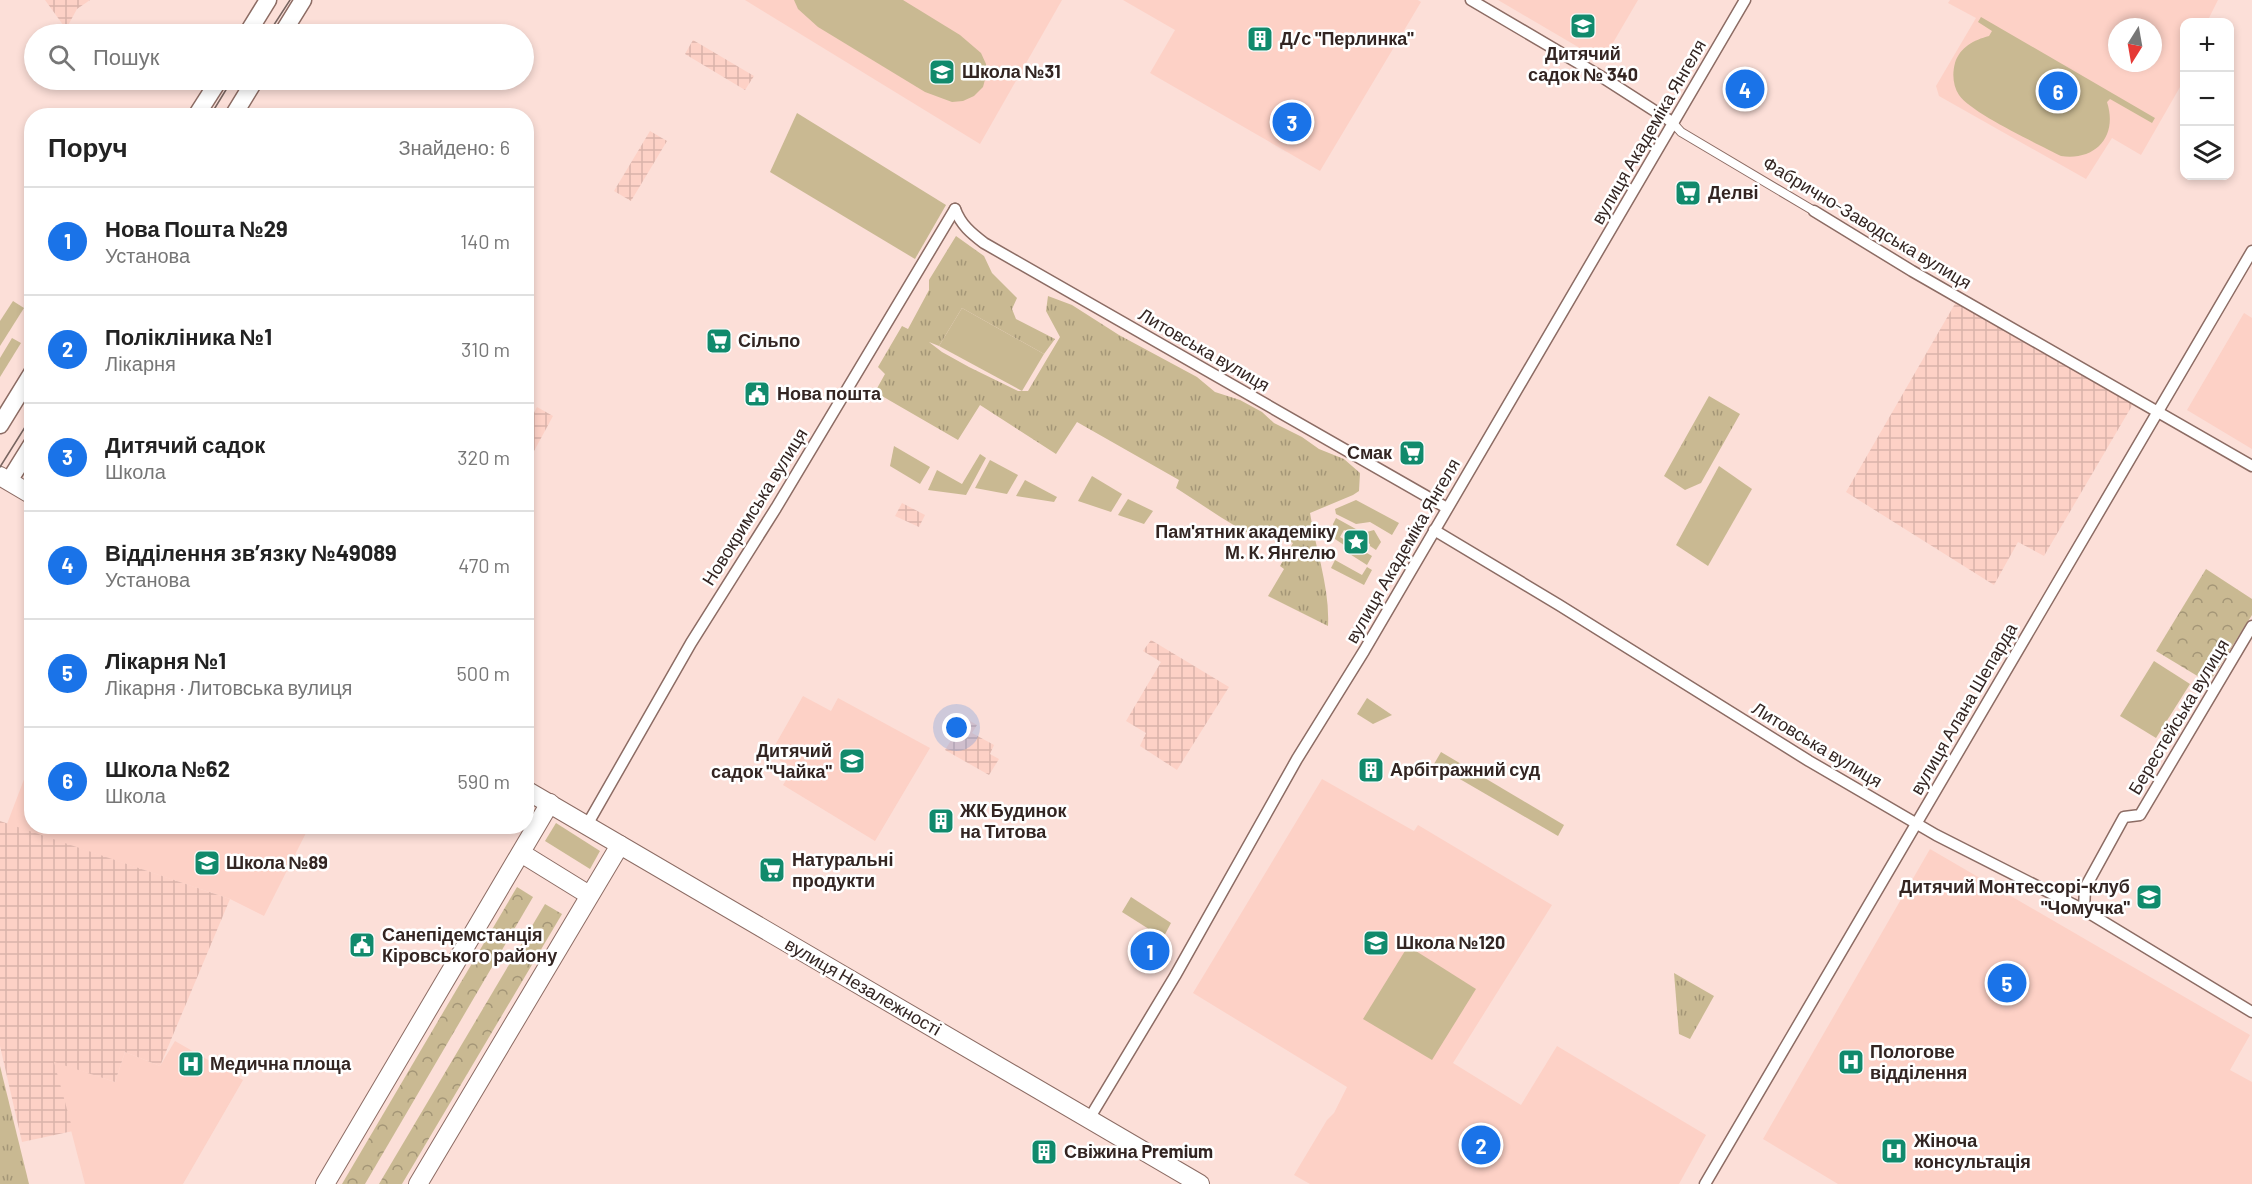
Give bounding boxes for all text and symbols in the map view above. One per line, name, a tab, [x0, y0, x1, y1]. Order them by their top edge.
school or university icon: Дитячий садок № 340	[1568, 11, 1598, 41]
north arrow	[2108, 18, 2162, 72]
map controls	[2180, 18, 2234, 180]
button: +	[2180, 18, 2234, 72]
search box	[24, 24, 534, 90]
building icon: Д/с "Перлинка"	[1245, 24, 1275, 54]
place label: Д/с "Перлинка"	[1280, 27, 1414, 49]
street label: вулиця Академіка Янгеля	[1586, 35, 1710, 228]
icon: search	[45, 41, 78, 74]
place label: Дитячий садок № 340	[1528, 42, 1638, 85]
text: Пошук	[93, 43, 159, 69]
school or university icon: Школа №31	[927, 57, 957, 87]
place label: Школа №31	[962, 60, 1061, 82]
pin: 4	[1726, 66, 1764, 112]
pin: 6	[2038, 68, 2078, 113]
button: −	[2180, 72, 2234, 126]
pin: 3	[1272, 100, 1312, 144]
button: layers	[2180, 126, 2234, 180]
text: Поруч	[48, 131, 128, 162]
text: Знайдено: 6	[399, 135, 510, 159]
street label: Фабрично-Заводська вулиця	[1759, 151, 1976, 293]
supermarket icon: Делві	[1673, 178, 1703, 208]
place label: Делві	[1708, 181, 1759, 203]
text: Нова Пошта №29	[105, 215, 288, 241]
text: 1	[64, 229, 71, 253]
text: 140 m	[460, 229, 510, 253]
text: Установа	[105, 243, 190, 267]
street label: Литовська вулиця	[1135, 303, 1274, 396]
text: Полікліника №1	[105, 323, 272, 349]
supermarket icon: Сільпо	[704, 326, 734, 356]
place label: Сільпо	[738, 329, 800, 351]
text: 2	[62, 337, 73, 361]
text: 310 m	[461, 337, 510, 361]
text: Лікарня	[105, 351, 176, 375]
public building icon: Нова пошта	[742, 379, 772, 409]
place label: Нова пошта	[777, 382, 882, 404]
street label: Новокримська вулиця	[697, 424, 812, 589]
text: Дитячий садок	[105, 431, 265, 457]
supermarket icon: Смак	[1397, 438, 1427, 468]
place label: Смак	[1347, 441, 1393, 463]
text: 3	[62, 445, 73, 469]
text: 320 m	[457, 445, 510, 469]
street label: вулиця Академіка Янгеля	[1340, 454, 1464, 647]
text: Школа	[105, 459, 166, 483]
place label: Пам'ятник академіку М. К. Янгелю	[1155, 520, 1336, 563]
place icon: Пам'ятник академіку М. К. Янгелю	[1341, 527, 1371, 557]
text: Відділення зв’язку №49089	[105, 539, 397, 565]
text: 4	[61, 553, 74, 577]
text: 470 m	[458, 553, 510, 577]
text: Установа	[105, 567, 190, 591]
street label: вулиця Алана Шепарда	[1905, 618, 2022, 798]
street label: Берестейська вулиця	[2123, 635, 2233, 798]
text: Лікарня №1	[105, 647, 226, 673]
text: 5	[62, 661, 73, 685]
text: 500 m	[457, 661, 510, 685]
text: Лікарня · Литовська вулиця	[105, 675, 352, 699]
street label: Литовська вулиця	[1748, 697, 1887, 792]
your location	[942, 713, 971, 742]
place label: Дитячий садок "Чайка"	[711, 739, 833, 782]
school or university icon: Дитячий садок "Чайка"	[837, 746, 867, 776]
text: Школа №62	[105, 755, 230, 781]
building icon: Арбітражний суд	[1356, 755, 1386, 785]
place label: Арбітражний суд	[1390, 758, 1541, 780]
text: 6	[62, 769, 73, 793]
text: 590 m	[457, 769, 510, 793]
text: Школа	[105, 783, 166, 807]
place label: ЖК Будинок на Титова	[959, 799, 1067, 842]
building icon: ЖК Будинок на Титова	[926, 806, 956, 836]
school or university icon: Школа №89	[192, 848, 222, 878]
place label: Натуральні продукти	[792, 848, 893, 891]
place label: Школа №89	[226, 851, 328, 873]
supermarket icon: Натуральні продукти	[757, 855, 787, 885]
place label: Дитячий Монтессорі-клуб "Чомучка"	[1899, 875, 2131, 918]
school or university icon: Дитячий Монтессорі-клуб "Чомучка"	[2134, 882, 2164, 912]
place label: Санепідемстанція Кіровського району	[382, 923, 557, 966]
pin: 1	[1130, 928, 1170, 974]
school or university icon: Школа №120	[1361, 928, 1391, 958]
public building icon: Санепідемстанція Кіровського району	[347, 930, 377, 960]
place label: Школа №120	[1396, 931, 1505, 953]
street label: вулиця Незалежності	[782, 933, 945, 1040]
pin: 5	[1988, 960, 2026, 1006]
place label: Пологове відділення	[1870, 1040, 1967, 1083]
hospital icon: Пологове відділення	[1836, 1047, 1866, 1077]
hospital icon: Медична площа	[176, 1049, 206, 1079]
place label: Медична площа	[210, 1052, 352, 1074]
pin: 2	[1462, 1122, 1500, 1168]
place label: Жіноча консультація	[1913, 1129, 2031, 1172]
hospital icon: Жіноча консультація	[1879, 1136, 1909, 1166]
building icon: Свіжина Premium	[1029, 1137, 1059, 1167]
place label: Свіжина Premium	[1064, 1140, 1213, 1162]

